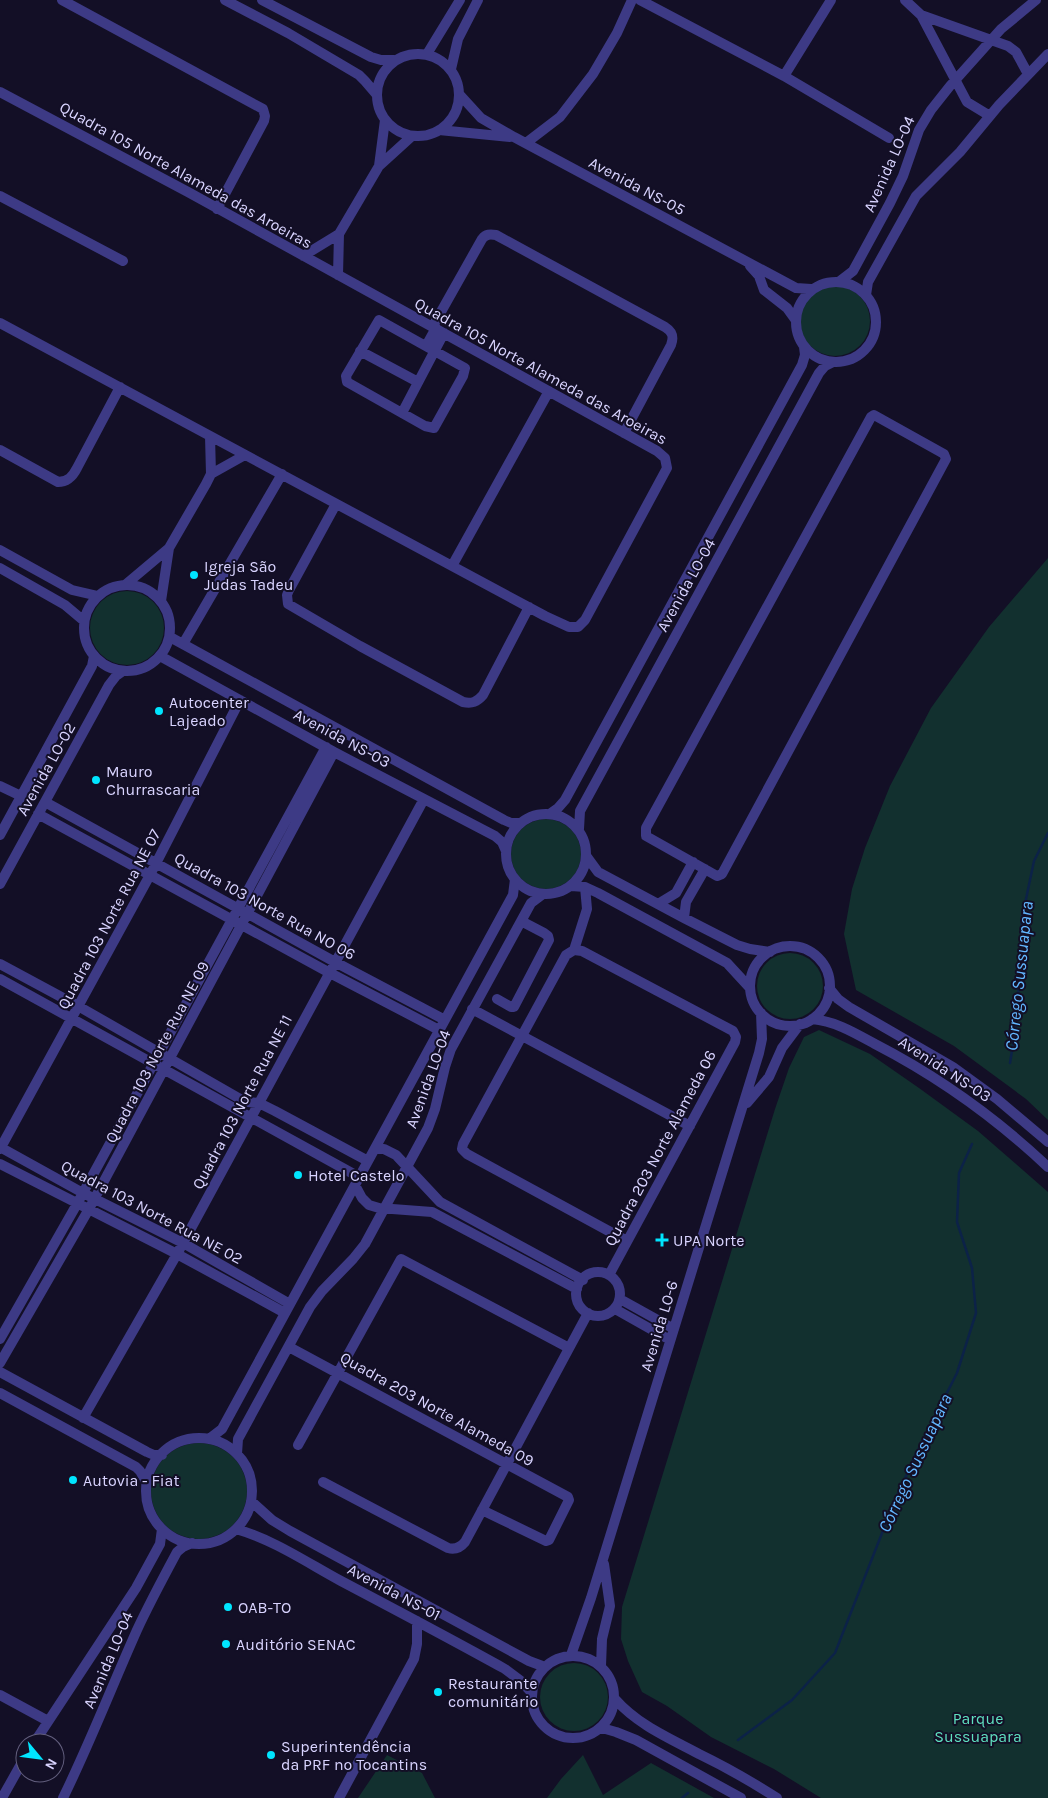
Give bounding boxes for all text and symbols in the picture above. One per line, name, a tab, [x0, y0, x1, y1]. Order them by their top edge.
street label: Quadra 105 Norte Alameda das Aroeiras	[56, 97, 316, 253]
street label: Avenida LO-04	[859, 113, 919, 215]
street label: Avenida NS-05	[586, 153, 688, 219]
street label: Quadra 105 Norte Alameda das Aroeiras	[411, 293, 671, 449]
street label: Avenida LO-04	[653, 535, 719, 635]
place label: Igreja São Judas Tadeu	[204, 557, 293, 594]
marker: Igreja São Judas Tadeu	[188, 569, 200, 581]
place label: Autocenter Lajeado	[169, 693, 249, 730]
marker: Autocenter Lajeado	[153, 705, 165, 717]
street label: Avenida NS-03	[290, 705, 394, 771]
street label: Avenida LO-02	[13, 719, 79, 819]
place label: Mauro Churrascaria	[106, 762, 200, 799]
marker: Mauro Churrascaria	[90, 774, 102, 786]
street label: Quadra 103 Norte Rua NE 07	[53, 825, 165, 1012]
street label: Quadra 103 Norte Rua NO 06	[171, 848, 359, 964]
water label: Córrego Sussuapara	[1000, 900, 1038, 1052]
street label: Quadra 103 Norte Rua NE 09	[101, 958, 213, 1146]
street label: Quadra 103 Norte Rua NE 11	[188, 1012, 296, 1192]
street label: Avenida LO-04	[401, 1027, 455, 1131]
street label: Avenida NS-03	[895, 1032, 995, 1106]
street label: Quadra 203 Norte Alameda 06	[600, 1047, 720, 1249]
street label: Quadra 103 Norte Rua NE 02	[58, 1156, 246, 1268]
place label: Hotel Castelo	[308, 1166, 404, 1185]
marker: Hotel Castelo	[292, 1169, 304, 1181]
place label: UPA Norte	[673, 1231, 744, 1250]
marker: UPA Norte	[655, 1233, 669, 1247]
street label: Avenida LO-6	[636, 1278, 682, 1374]
street label: Quadra 203 Norte Alameda 09	[337, 1348, 537, 1470]
water label: Córrego Sussuapara	[873, 1390, 957, 1536]
place label: Autovia - Fiat	[83, 1471, 179, 1490]
marker: Autovia - Fiat	[67, 1474, 79, 1486]
street label: Avenida NS-01	[344, 1560, 444, 1624]
place label: OAB-TO	[238, 1598, 291, 1617]
marker: OAB-TO	[222, 1601, 234, 1613]
street label: Avenida LO-04	[79, 1609, 137, 1711]
place label: Auditório SENAC	[236, 1635, 356, 1654]
marker: Auditório SENAC	[220, 1638, 232, 1650]
place label: Restaurante comunitário	[448, 1674, 538, 1711]
marker: Restaurante comunitário	[432, 1686, 444, 1698]
park label: Parque Sussuapara	[934, 1709, 1022, 1746]
north arrow	[15, 1733, 65, 1783]
place label: Superintendência da PRF no Tocantins	[281, 1737, 427, 1774]
marker: Superintendência da PRF no Tocantins	[265, 1749, 277, 1761]
text: N	[41, 1756, 61, 1773]

